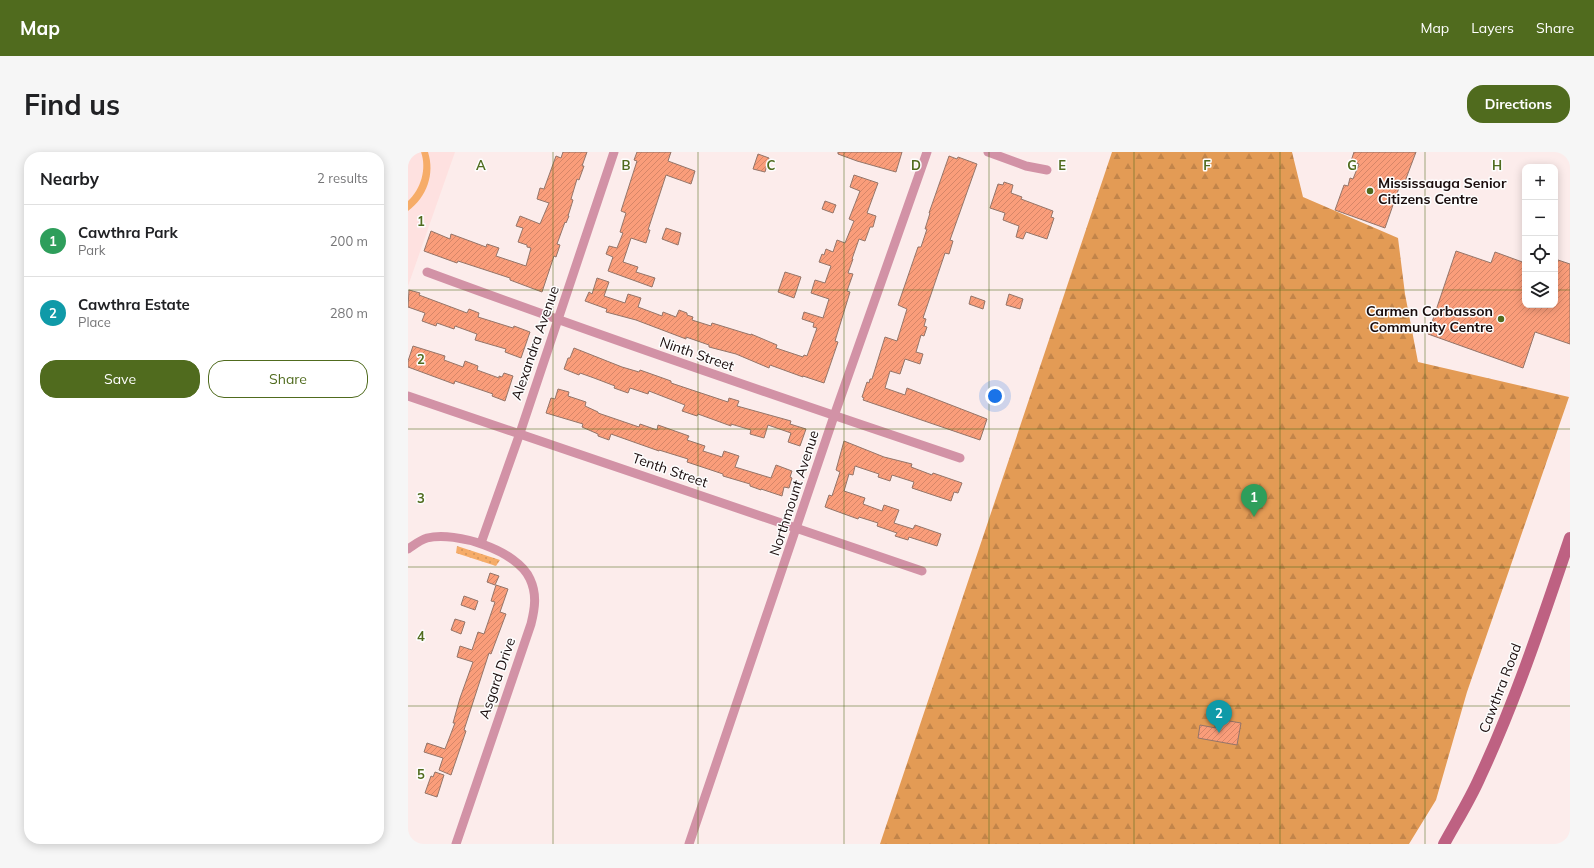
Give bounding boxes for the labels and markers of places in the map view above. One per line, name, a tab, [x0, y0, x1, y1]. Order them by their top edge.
place label: Mississauga Senior Citizens Centre	[1378, 174, 1507, 208]
marker: Mississauga Senior Citizens Centre	[1365, 186, 1375, 196]
place label: Carmen Corbasson Community Centre	[1366, 302, 1493, 336]
marker: Carmen Corbasson Community Centre	[1496, 314, 1506, 324]
pin: 1	[1241, 484, 1267, 517]
pin: 2	[1206, 700, 1232, 733]

